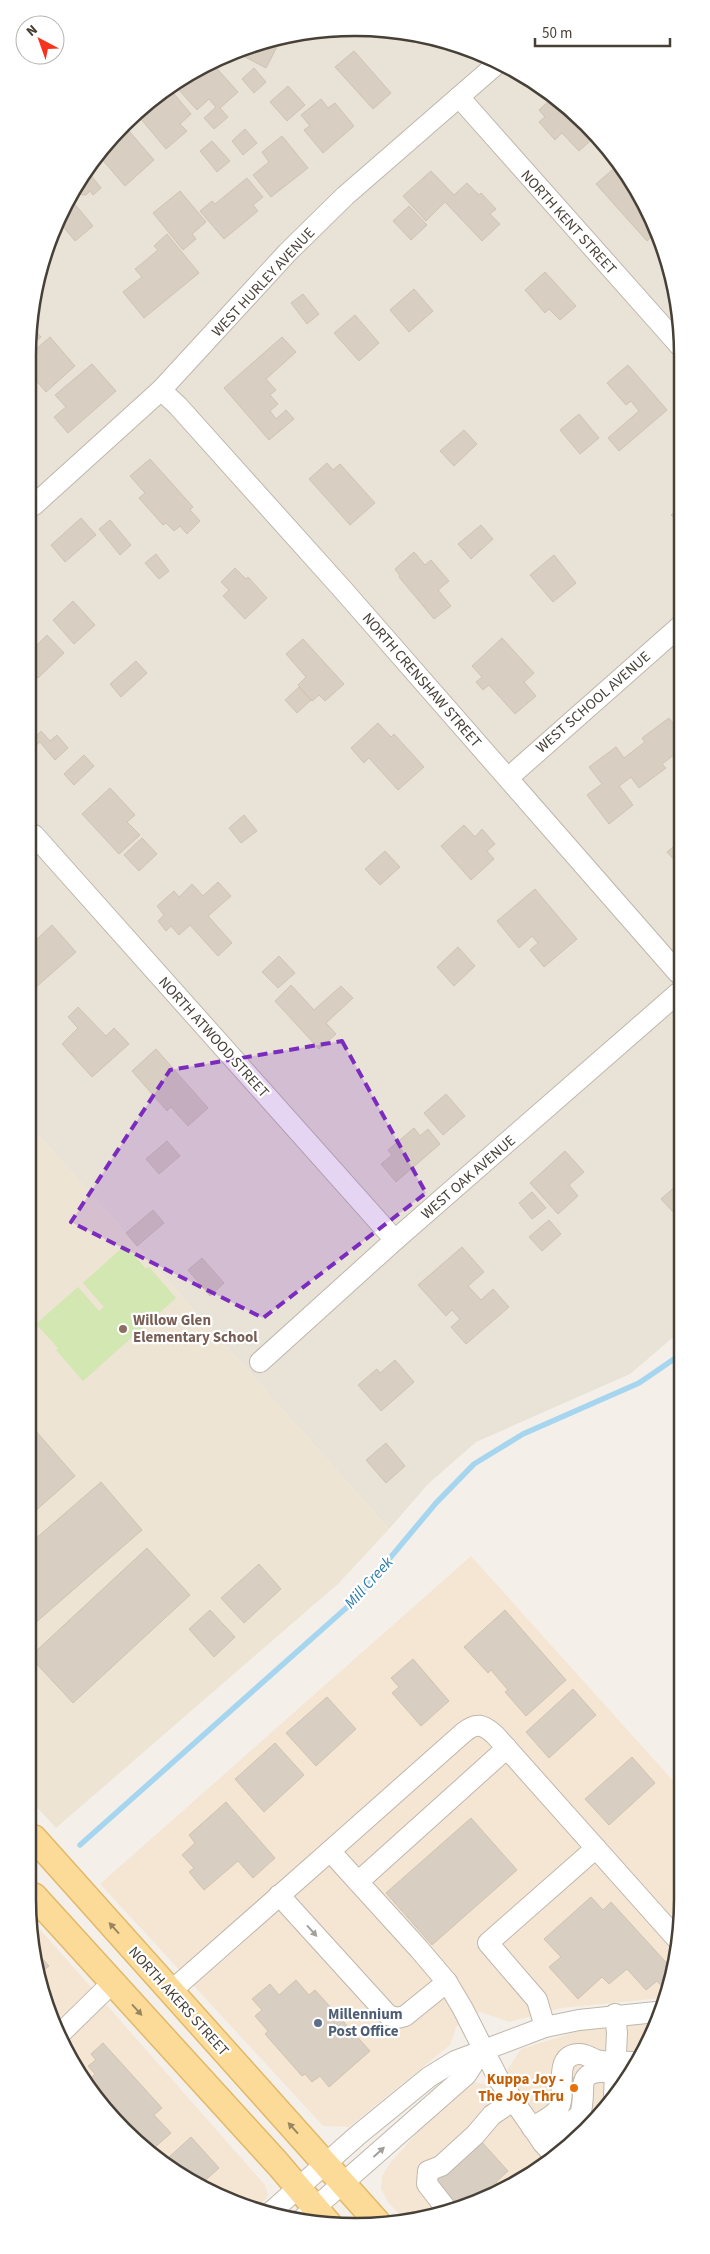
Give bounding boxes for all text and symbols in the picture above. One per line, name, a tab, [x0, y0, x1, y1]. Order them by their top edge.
north arrow	[15, 15, 65, 65]
scale bar	[535, 15, 670, 47]
text: N	[22, 20, 42, 42]
text: 50 m	[542, 23, 572, 44]
street label: NORTH KENT STREET	[516, 165, 621, 279]
street label: WEST HURLEY AVENUE	[207, 223, 320, 342]
street label: NORTH CRENSHAW STREET	[357, 608, 486, 752]
street label: WEST SCHOOL AVENUE	[531, 647, 655, 758]
street label: NORTH ATWOOD STREET	[154, 972, 274, 1102]
street label: WEST OAK AVENUE	[417, 1130, 520, 1224]
place label: Willow Glen Elementary School	[133, 1310, 258, 1348]
marker: Willow Glen Elementary School	[117, 1323, 129, 1335]
water label: Mill Creek	[339, 1552, 398, 1614]
one-way arrow	[108, 1923, 120, 1935]
one-way arrow	[306, 1925, 318, 1937]
street label: NORTH AKERS STREET	[124, 1942, 234, 2061]
one-way arrow	[131, 2003, 143, 2015]
place label: Millennium Post Office	[328, 2004, 403, 2042]
marker: Millennium Post Office	[312, 2017, 324, 2029]
place label: Kuppa Joy - The Joy Thru	[478, 2069, 564, 2107]
marker: Kuppa Joy - The Joy Thru	[568, 2082, 580, 2094]
one-way arrow	[287, 2121, 298, 2134]
one-way arrow	[373, 2146, 386, 2157]

